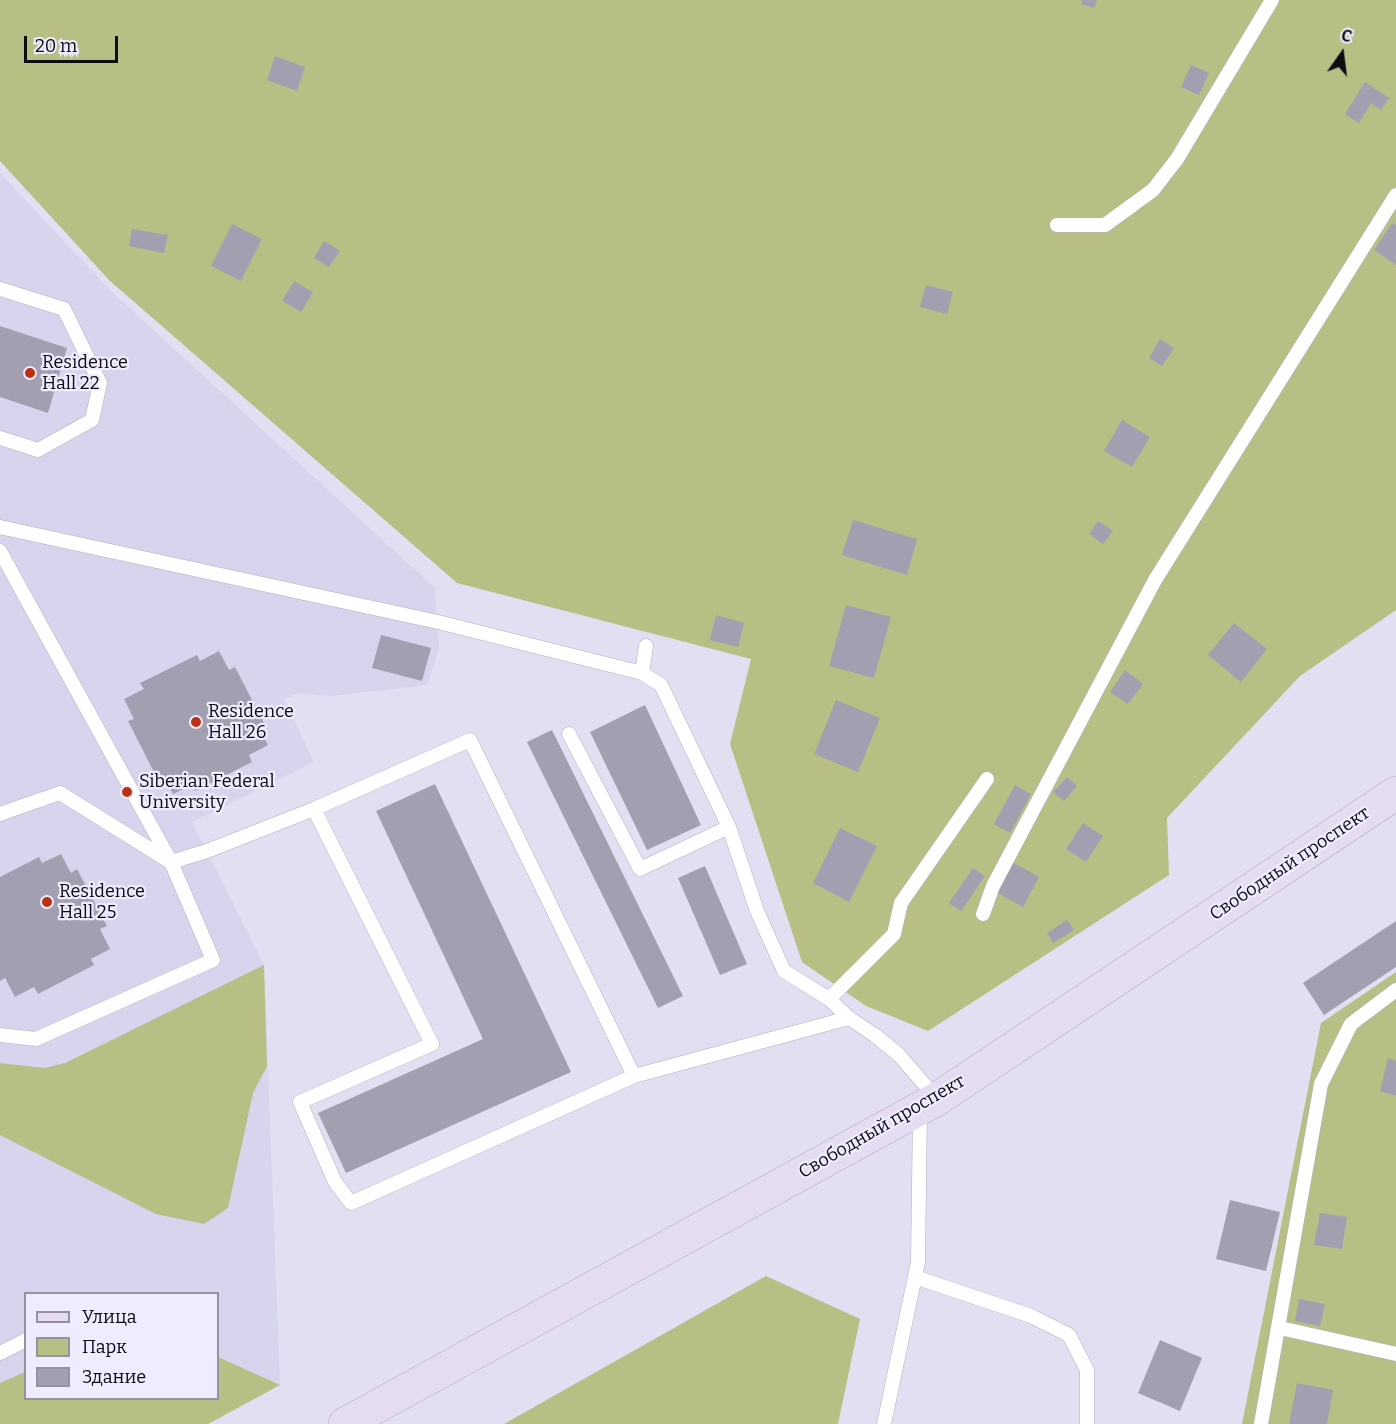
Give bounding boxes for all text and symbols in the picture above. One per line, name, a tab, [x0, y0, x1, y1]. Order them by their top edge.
scale bar	[27, 24, 122, 62]
north arrow	[1312, 24, 1372, 84]
text: С	[1339, 26, 1354, 46]
text: 20 m	[35, 35, 77, 57]
place label: Residence Hall 22	[42, 352, 128, 394]
marker: Residence Hall 22	[23, 366, 37, 380]
place label: Residence Hall 26	[208, 701, 294, 744]
marker: Residence Hall 26	[189, 715, 203, 729]
place label: Siberian Federal University	[139, 771, 275, 814]
marker: Siberian Federal University	[120, 785, 134, 799]
street label: Свободный проспект	[1206, 802, 1374, 926]
place label: Residence Hall 25	[59, 881, 145, 924]
marker: Residence Hall 25	[40, 895, 54, 909]
street label: Свободный проспект	[795, 1071, 969, 1183]
legend	[24, 1292, 219, 1400]
text: Улица	[82, 1306, 137, 1328]
text: Парк	[82, 1336, 127, 1358]
text: Здание	[82, 1366, 146, 1388]

